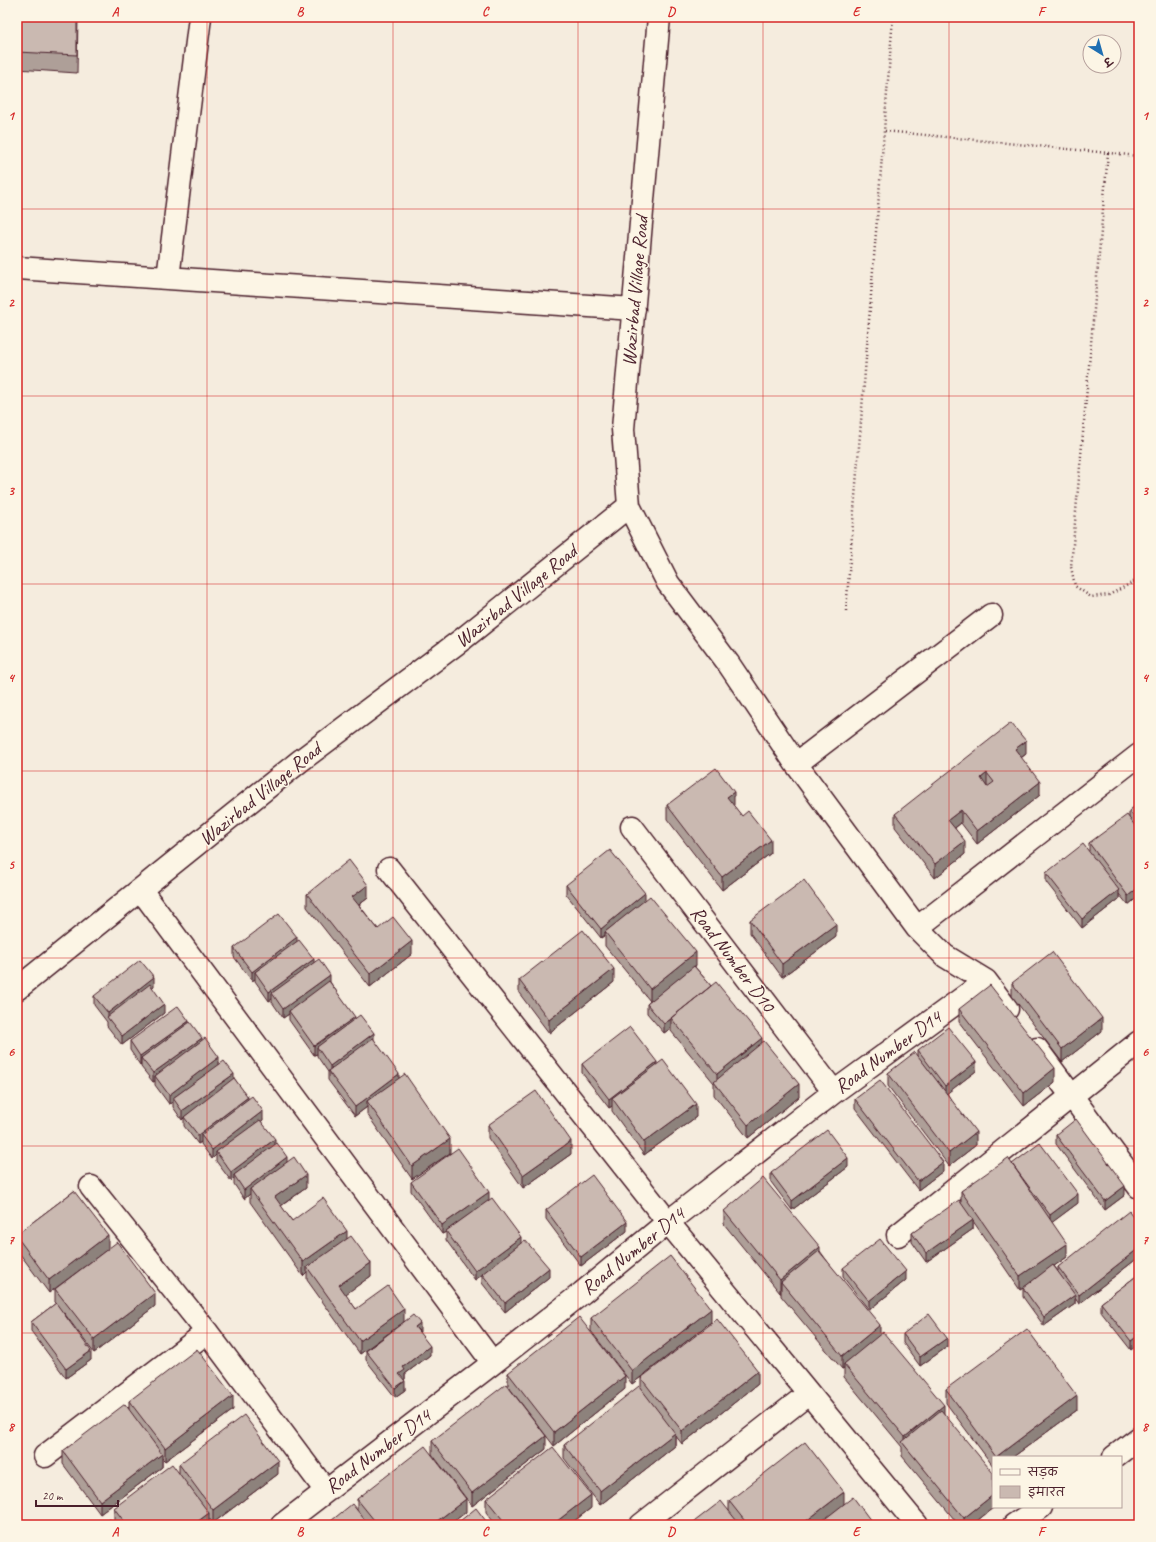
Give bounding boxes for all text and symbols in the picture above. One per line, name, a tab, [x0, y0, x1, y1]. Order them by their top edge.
text: A	[112, 4, 120, 20]
text: B	[297, 4, 305, 20]
text: C	[482, 4, 490, 20]
text: D	[667, 4, 676, 20]
text: E	[853, 4, 862, 20]
text: F	[1038, 4, 1047, 20]
north arrow	[1082, 34, 1122, 74]
text: उ	[1100, 54, 1116, 71]
text: 1	[8, 108, 16, 124]
text: 1	[1142, 108, 1150, 124]
street label: Wazirbad Village Road	[616, 212, 654, 367]
text: 2	[8, 295, 15, 311]
text: 2	[1142, 295, 1149, 311]
text: 3	[8, 483, 15, 499]
text: 3	[1142, 483, 1149, 499]
street label: Wazirbad Village Road	[450, 537, 585, 653]
text: 4	[8, 670, 16, 686]
text: 4	[1142, 670, 1150, 686]
street label: Wazirbad Village Road	[194, 735, 329, 851]
text: 5	[8, 857, 15, 873]
text: 5	[1142, 857, 1149, 873]
street label: Road Number D10	[685, 901, 782, 1018]
street label: Road Number D14	[830, 1004, 948, 1099]
text: 6	[8, 1044, 15, 1060]
text: 6	[1142, 1044, 1149, 1060]
street label: Road Number D14	[576, 1200, 691, 1300]
text: 7	[8, 1232, 15, 1248]
text: 7	[1142, 1232, 1149, 1248]
street label: Road Number D14	[320, 1402, 437, 1499]
text: 8	[8, 1419, 16, 1435]
text: 8	[1142, 1419, 1150, 1435]
legend	[992, 1456, 1122, 1508]
text: सड़क	[1027, 1464, 1059, 1480]
scale bar	[36, 1482, 118, 1508]
text: इमारत	[1028, 1484, 1066, 1500]
text: 20 m	[42, 1488, 64, 1504]
text: A	[112, 1524, 120, 1540]
text: B	[297, 1524, 305, 1540]
text: C	[482, 1524, 490, 1540]
text: D	[667, 1524, 676, 1540]
text: E	[853, 1524, 862, 1540]
text: F	[1038, 1524, 1047, 1540]

